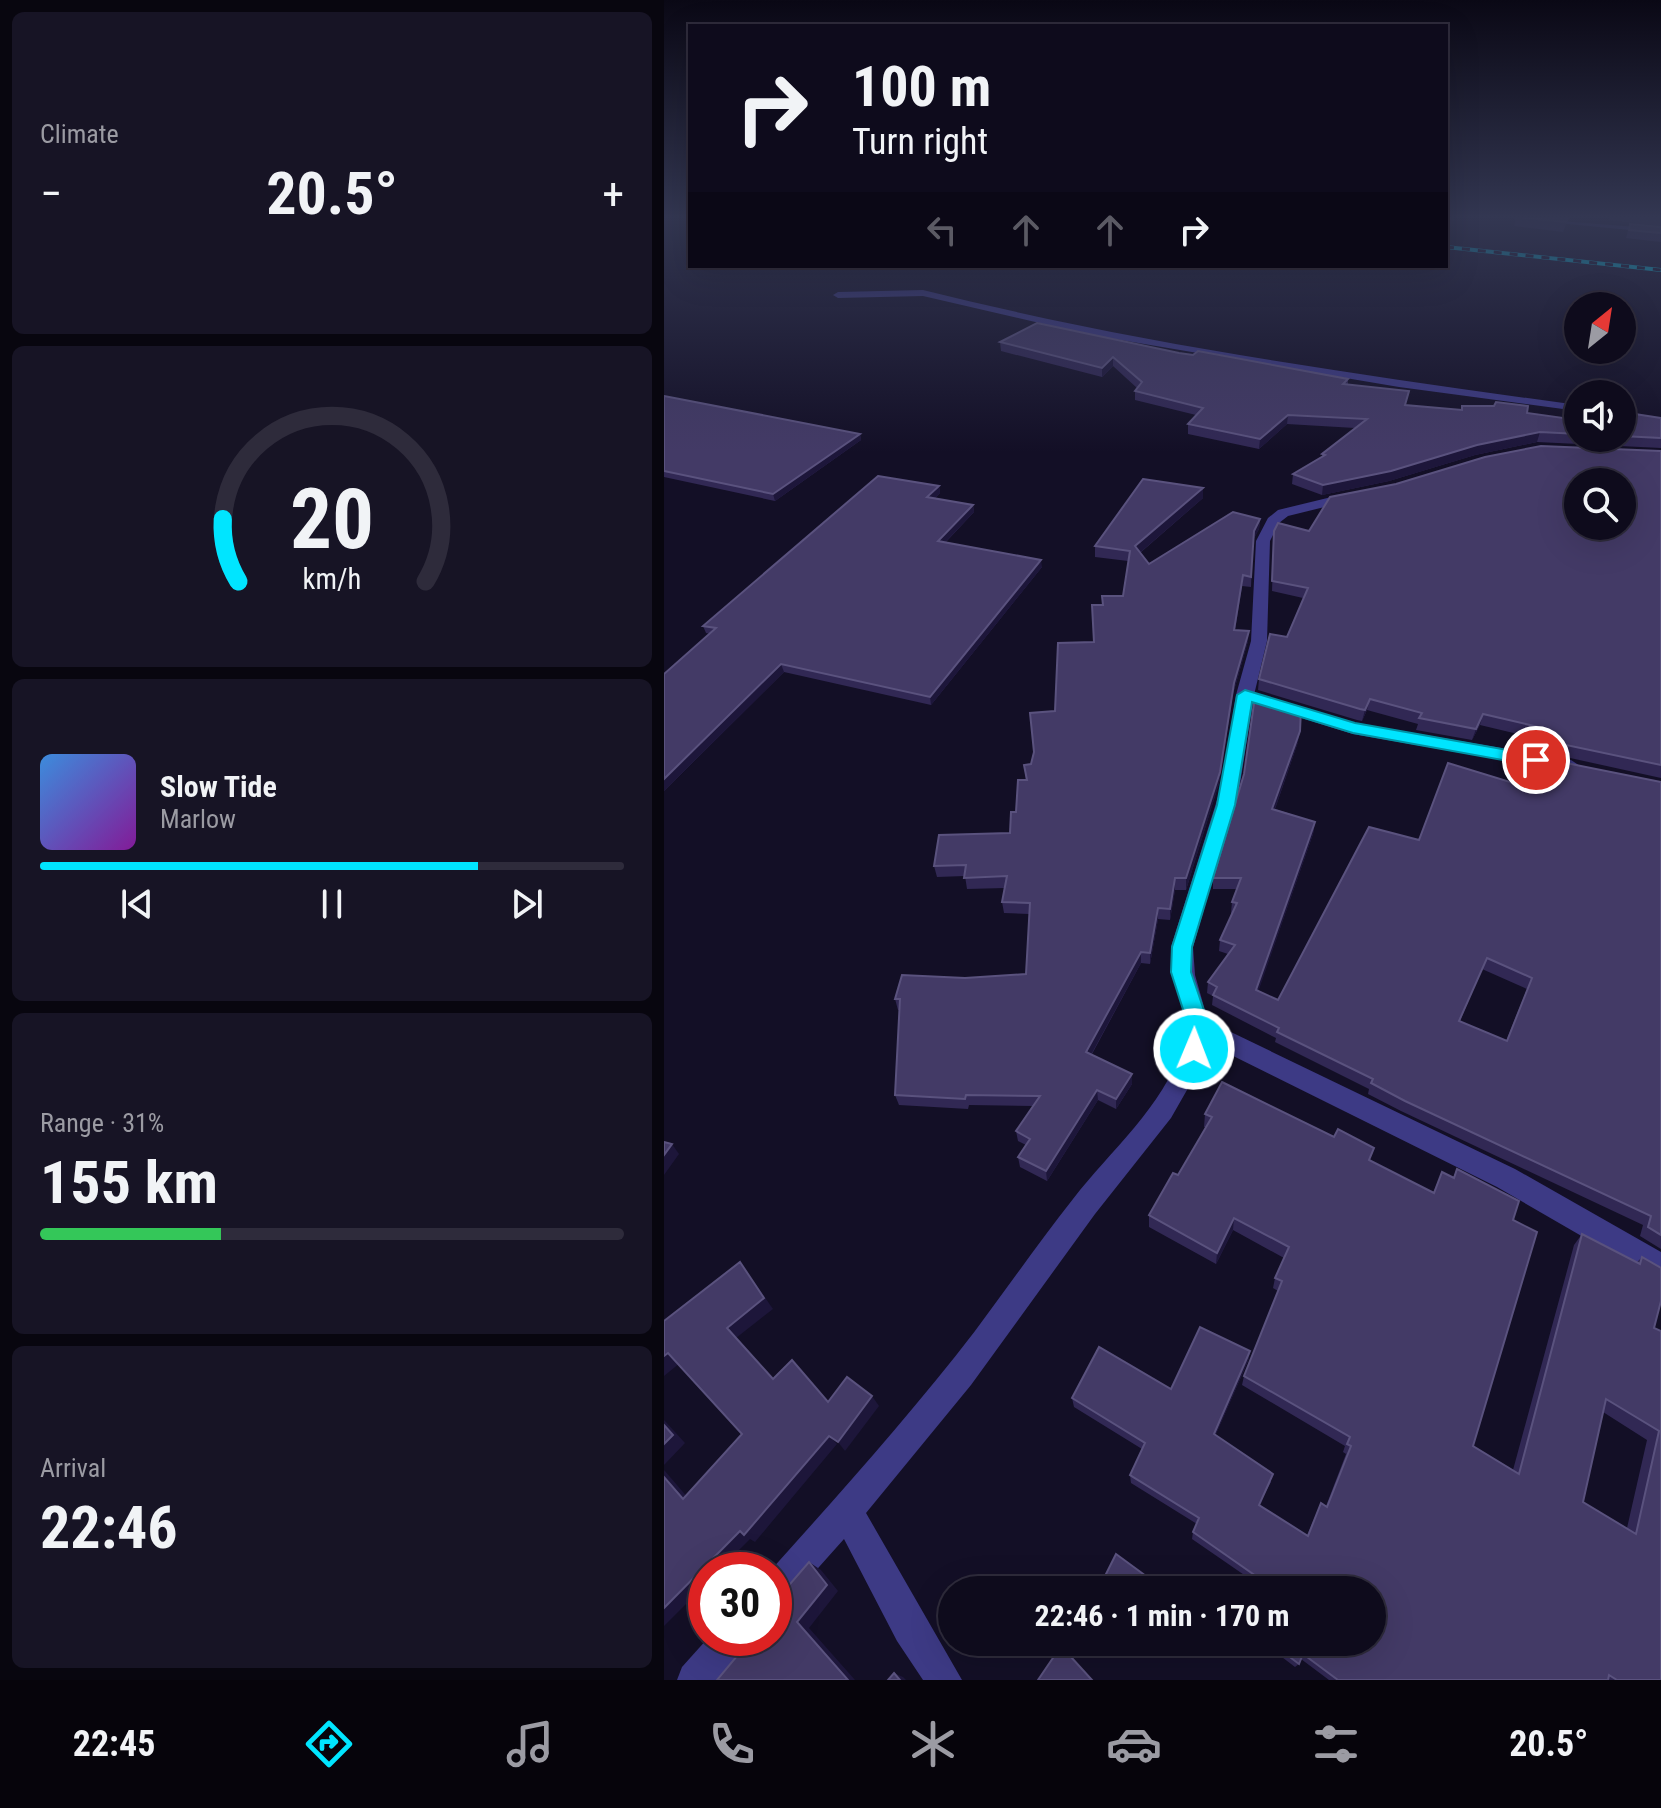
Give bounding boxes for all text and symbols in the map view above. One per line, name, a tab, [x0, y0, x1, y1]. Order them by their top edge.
text: 100 m	[852, 54, 991, 120]
icon: right	[720, 56, 824, 160]
text: Climate	[40, 119, 119, 149]
text: Turn right	[852, 121, 988, 163]
text: 20.5°	[266, 158, 398, 229]
text: −	[40, 168, 62, 220]
text: +	[602, 168, 624, 220]
icon: left	[920, 208, 964, 252]
icon: ahead	[1004, 208, 1048, 252]
icon: ahead	[1088, 208, 1132, 252]
icon: right	[1172, 208, 1216, 252]
north arrow	[1564, 292, 1636, 364]
map controls	[1564, 292, 1636, 540]
button: sound	[1564, 380, 1636, 452]
button: search	[1564, 468, 1636, 540]
text: 20	[290, 471, 374, 568]
text: km/h	[303, 563, 361, 597]
pin	[1502, 726, 1570, 794]
icon: arrive	[1514, 738, 1558, 782]
text: Slow Tide	[160, 769, 277, 804]
text: Marlow	[160, 804, 236, 834]
icon: previous	[115, 882, 159, 926]
icon: pause	[310, 882, 354, 926]
icon: next	[505, 882, 549, 926]
position arrow	[1152, 1007, 1236, 1091]
text: Range · 31%	[40, 1108, 164, 1138]
text: 155 km	[40, 1147, 218, 1218]
text: Arrival	[40, 1453, 106, 1483]
text: 22:46	[40, 1492, 178, 1563]
speed limit sign: 30	[688, 1552, 792, 1656]
text: 22:46 · 1 min · 170 m	[1035, 1598, 1289, 1633]
icon: directions	[301, 1716, 357, 1772]
icon: music	[502, 1716, 558, 1772]
icon: phone	[704, 1716, 760, 1772]
icon: climate	[905, 1716, 961, 1772]
icon: car	[1106, 1716, 1162, 1772]
icon: filters	[1308, 1716, 1364, 1772]
text: 22:45	[73, 1723, 155, 1765]
text: 20.5°	[1509, 1723, 1588, 1765]

